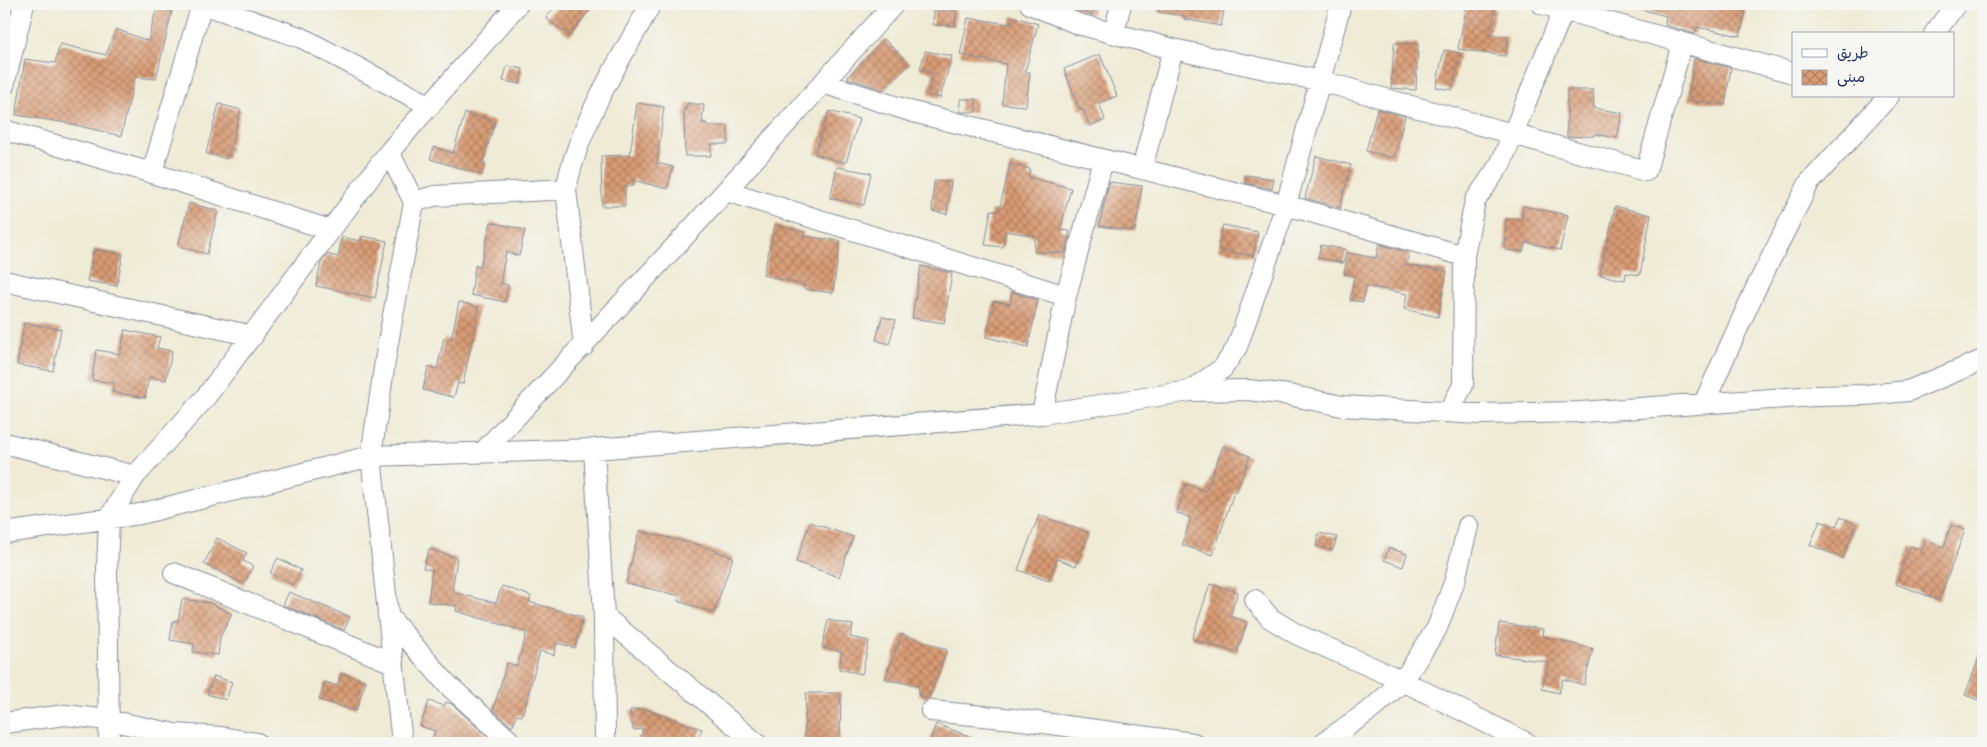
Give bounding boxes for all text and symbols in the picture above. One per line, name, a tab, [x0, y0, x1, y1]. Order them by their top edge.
legend	[1792, 32, 1954, 98]
text: طريق	[1837, 42, 1869, 63]
text: مبنى	[1837, 66, 1865, 87]

